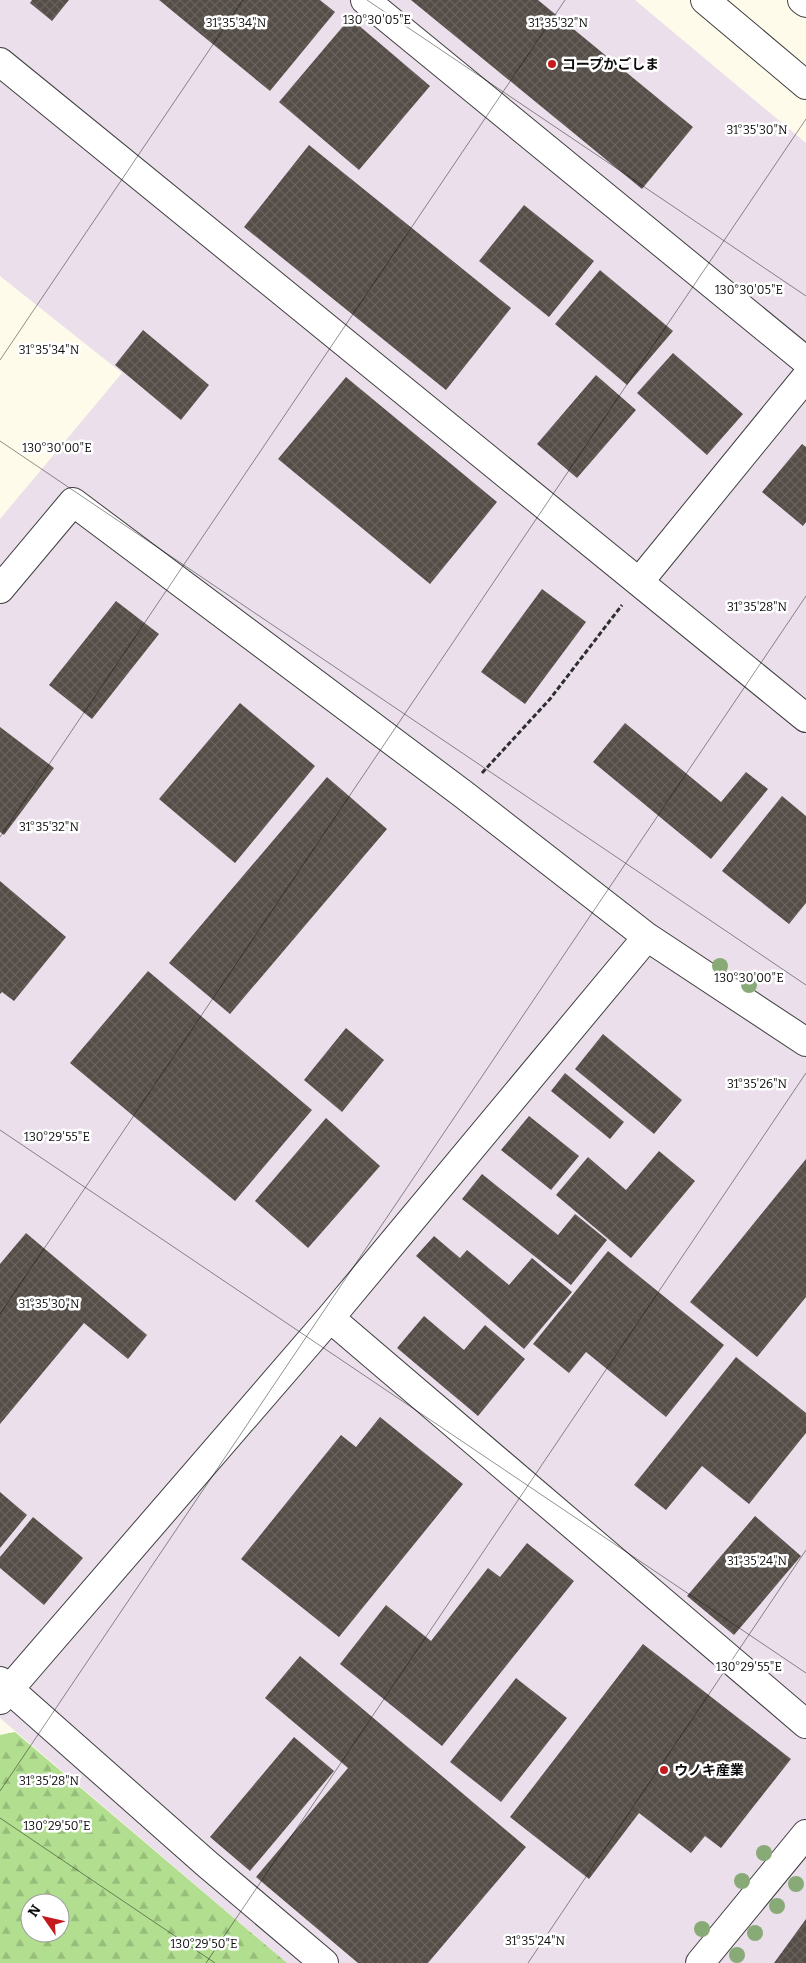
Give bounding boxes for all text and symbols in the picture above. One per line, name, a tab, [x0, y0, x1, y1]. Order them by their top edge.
text: 130°30'05"E	[343, 13, 411, 27]
text: 31°35'34"N	[206, 16, 267, 30]
text: 31°35'32"N	[528, 16, 589, 30]
place label: コープかごしま	[562, 56, 659, 73]
marker: コープかごしま	[546, 58, 558, 70]
text: 31°35'30"N	[726, 123, 788, 137]
text: 130°30'05"E	[715, 283, 783, 297]
text: 31°35'34"N	[19, 343, 80, 357]
text: 130°30'00"E	[22, 441, 92, 455]
text: 31°35'28"N	[727, 600, 788, 614]
text: 31°35'32"N	[19, 820, 80, 834]
text: 130°30'00"E	[714, 971, 784, 985]
text: 31°35'26"N	[727, 1077, 788, 1091]
text: 130°29'55"E	[24, 1130, 90, 1144]
text: 31°35'30"N	[18, 1297, 80, 1311]
text: 31°35'24"N	[727, 1554, 788, 1568]
text: 130°29'55"E	[716, 1660, 782, 1674]
place label: ウノキ産業	[674, 1762, 744, 1779]
marker: ウノキ産業	[658, 1764, 670, 1776]
text: 31°35'28"N	[19, 1774, 80, 1788]
text: 130°29'50"E	[23, 1819, 91, 1833]
north arrow	[20, 1893, 70, 1943]
text: N	[25, 1902, 45, 1920]
text: 31°35'24"N	[505, 1934, 566, 1948]
text: 130°29'50"E	[170, 1937, 238, 1951]

